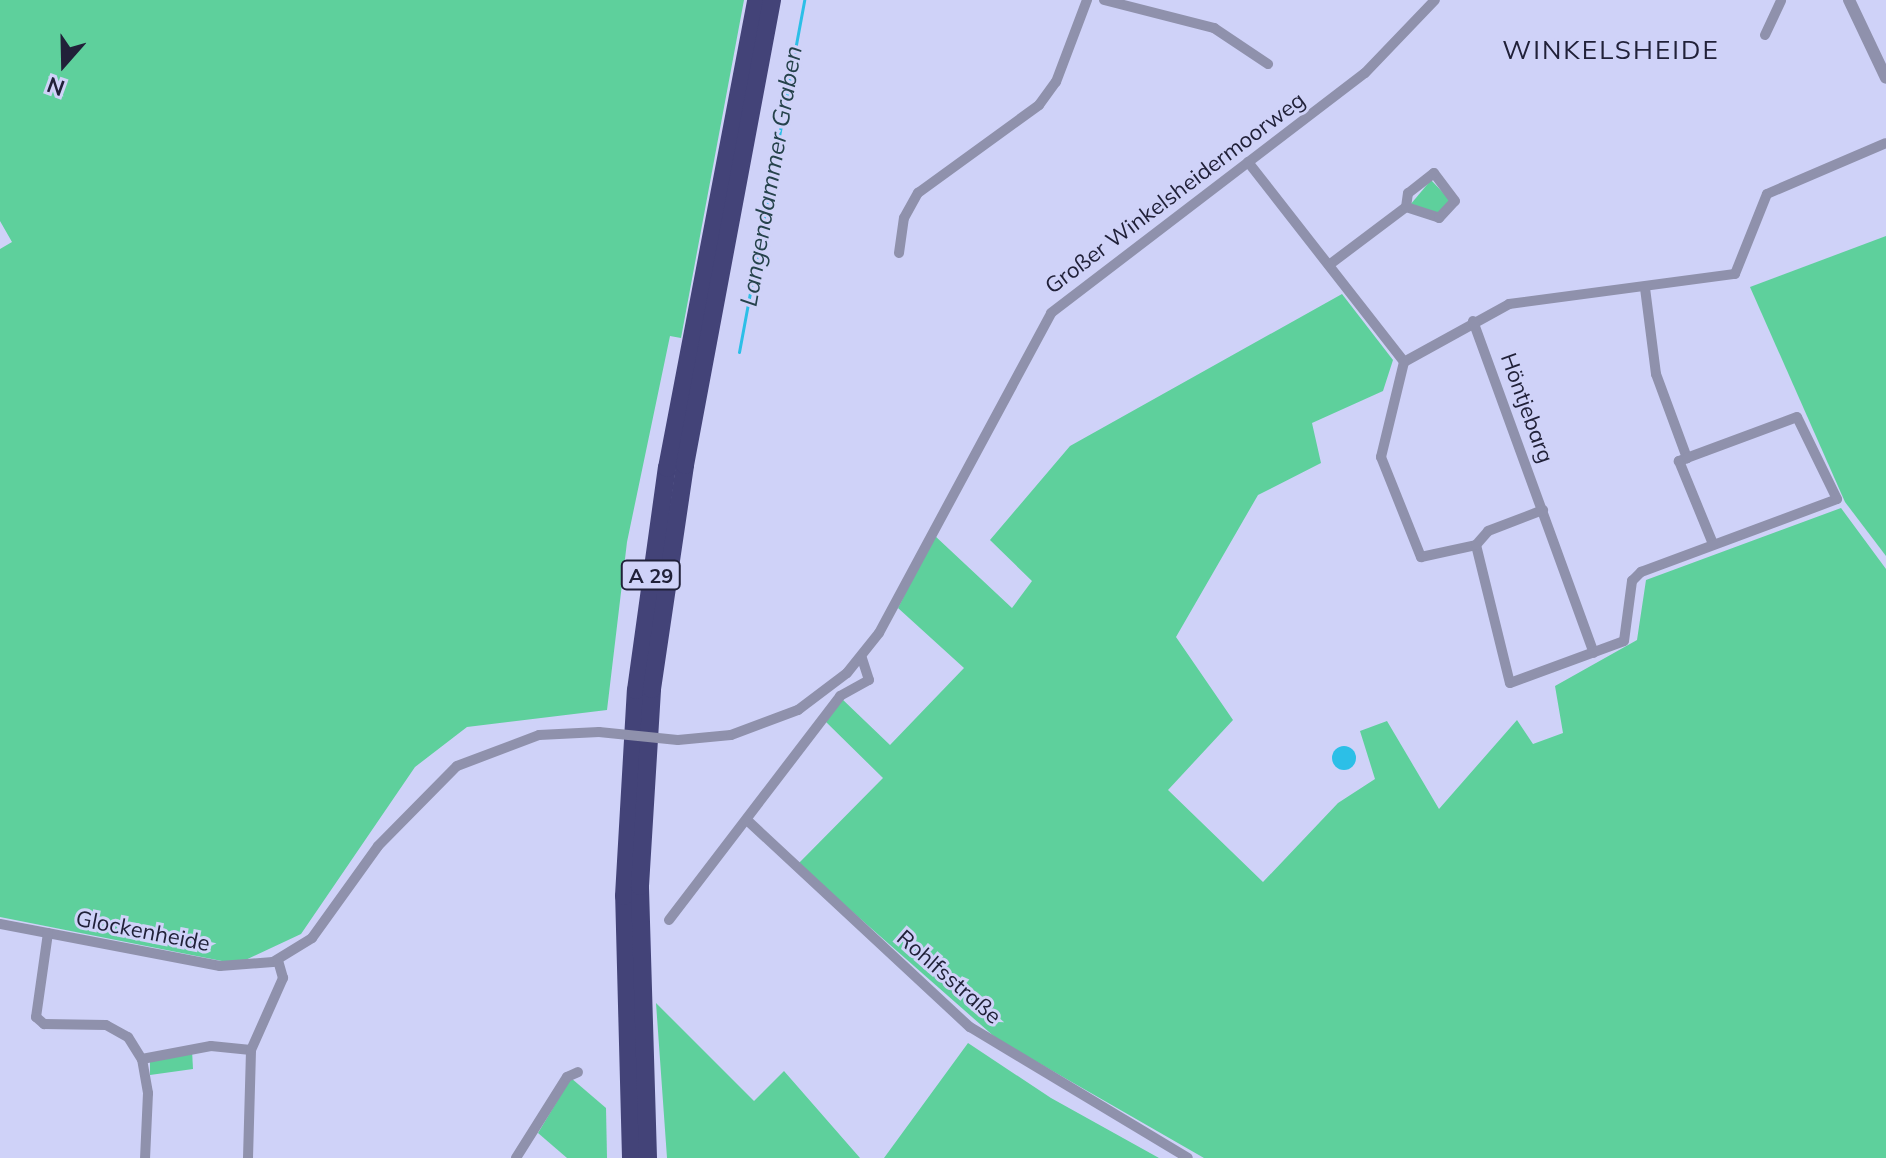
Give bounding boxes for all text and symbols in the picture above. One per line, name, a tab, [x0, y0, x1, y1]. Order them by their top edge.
north arrow	[24, 24, 104, 104]
district label: WINKELSHEIDE	[1502, 34, 1720, 66]
water label: Langendammer Graben	[734, 43, 808, 309]
text: N	[43, 71, 68, 103]
street label: Großer Winkelsheidermoorweg	[1040, 87, 1310, 299]
street label: Höntjebarg	[1495, 350, 1559, 466]
road number: A 29	[619, 559, 683, 591]
street label: Glockenheide	[74, 905, 212, 957]
street label: Rohlfsstraße	[892, 925, 1006, 1029]

